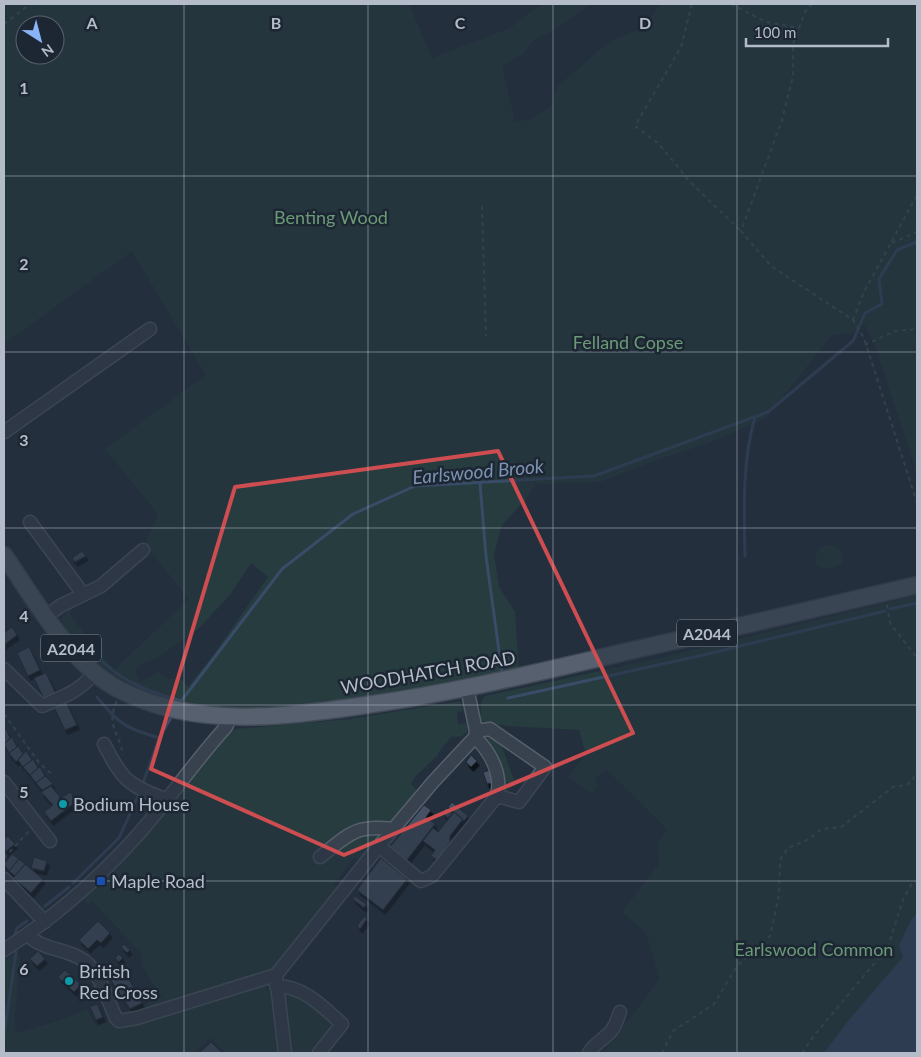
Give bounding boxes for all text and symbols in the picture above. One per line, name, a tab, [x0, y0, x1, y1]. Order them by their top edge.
text: A	[85, 13, 98, 32]
text: B	[271, 13, 281, 32]
text: C	[455, 13, 466, 32]
text: D	[639, 13, 651, 32]
north arrow	[15, 15, 65, 65]
scale bar	[746, 15, 888, 47]
text: 100 m	[754, 23, 796, 41]
text: N	[39, 41, 57, 61]
text: 1	[19, 78, 29, 97]
park label: Benting Wood	[274, 206, 388, 228]
text: 2	[19, 254, 29, 273]
park label: Felland Copse	[573, 331, 683, 353]
text: 3	[19, 430, 29, 449]
water label: Earlswood Brook	[411, 454, 546, 488]
text: 4	[19, 606, 29, 625]
road number: A2044	[677, 620, 737, 646]
road number: A2044	[41, 634, 101, 661]
street label: WOODHATCH ROAD	[339, 646, 517, 698]
text: 5	[19, 782, 29, 801]
place label: Bodium House	[73, 793, 190, 815]
marker: Bodium House	[57, 798, 69, 810]
place label: Maple Road	[111, 870, 205, 892]
marker: Maple Road	[95, 875, 107, 887]
park label: Earlswood Common	[735, 938, 893, 960]
text: 6	[19, 959, 29, 978]
place label: British Red Cross	[79, 960, 158, 1003]
marker: British Red Cross	[63, 975, 75, 987]

